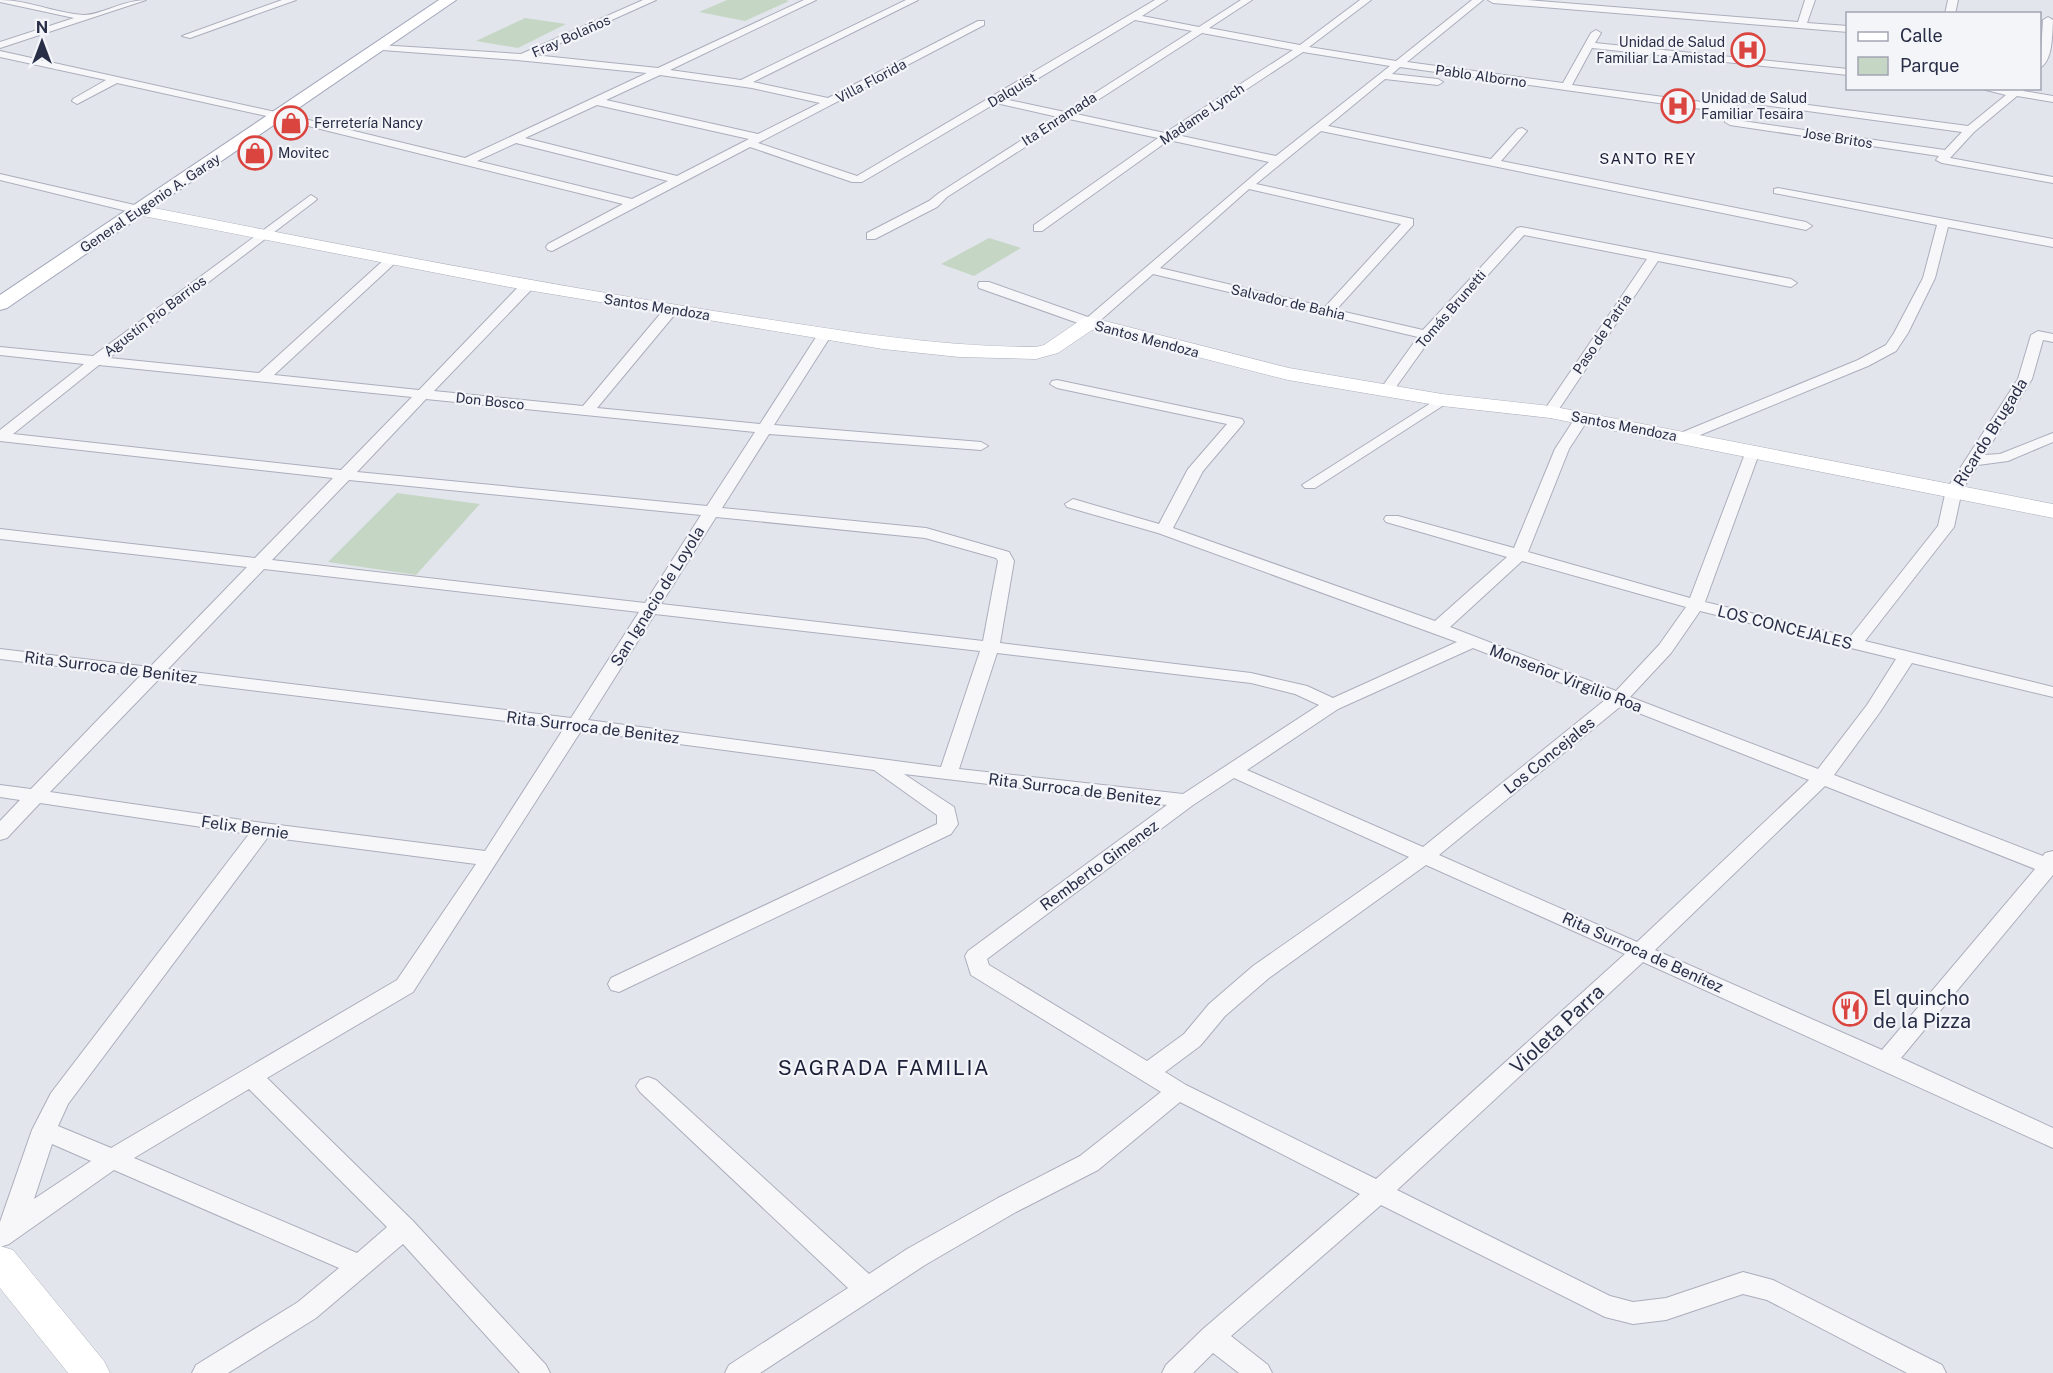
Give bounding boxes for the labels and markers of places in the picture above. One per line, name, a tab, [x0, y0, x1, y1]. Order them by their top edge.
hospital icon: Unidad de Salud Familiar La Amistad	[1730, 32, 1766, 68]
place label: Unidad de Salud Familiar La Amistad	[1596, 34, 1725, 66]
hospital icon: Unidad de Salud Familiar Tesaira	[1660, 88, 1696, 124]
place label: Unidad de Salud Familiar Tesaira	[1701, 90, 1807, 122]
shop icon: Ferretería Nancy	[273, 105, 309, 141]
place label: Ferretería Nancy	[314, 115, 424, 131]
shop icon: Movitec	[237, 135, 273, 171]
place label: Movitec	[278, 145, 329, 161]
place label: El quincho de la Pizza	[1873, 986, 1971, 1033]
restaurant icon: El quincho de la Pizza	[1832, 991, 1868, 1027]

